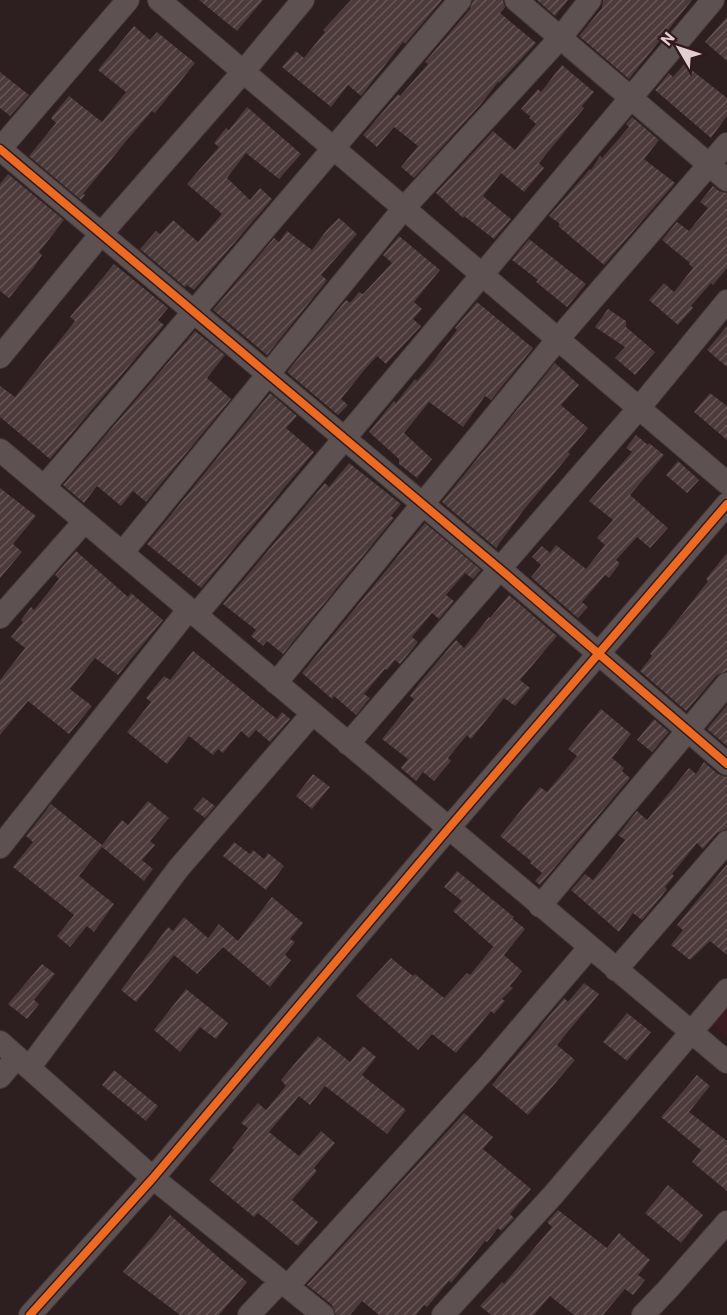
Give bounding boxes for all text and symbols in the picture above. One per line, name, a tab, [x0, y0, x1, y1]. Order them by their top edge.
north arrow	[649, 18, 709, 78]
text: N	[657, 29, 679, 49]

